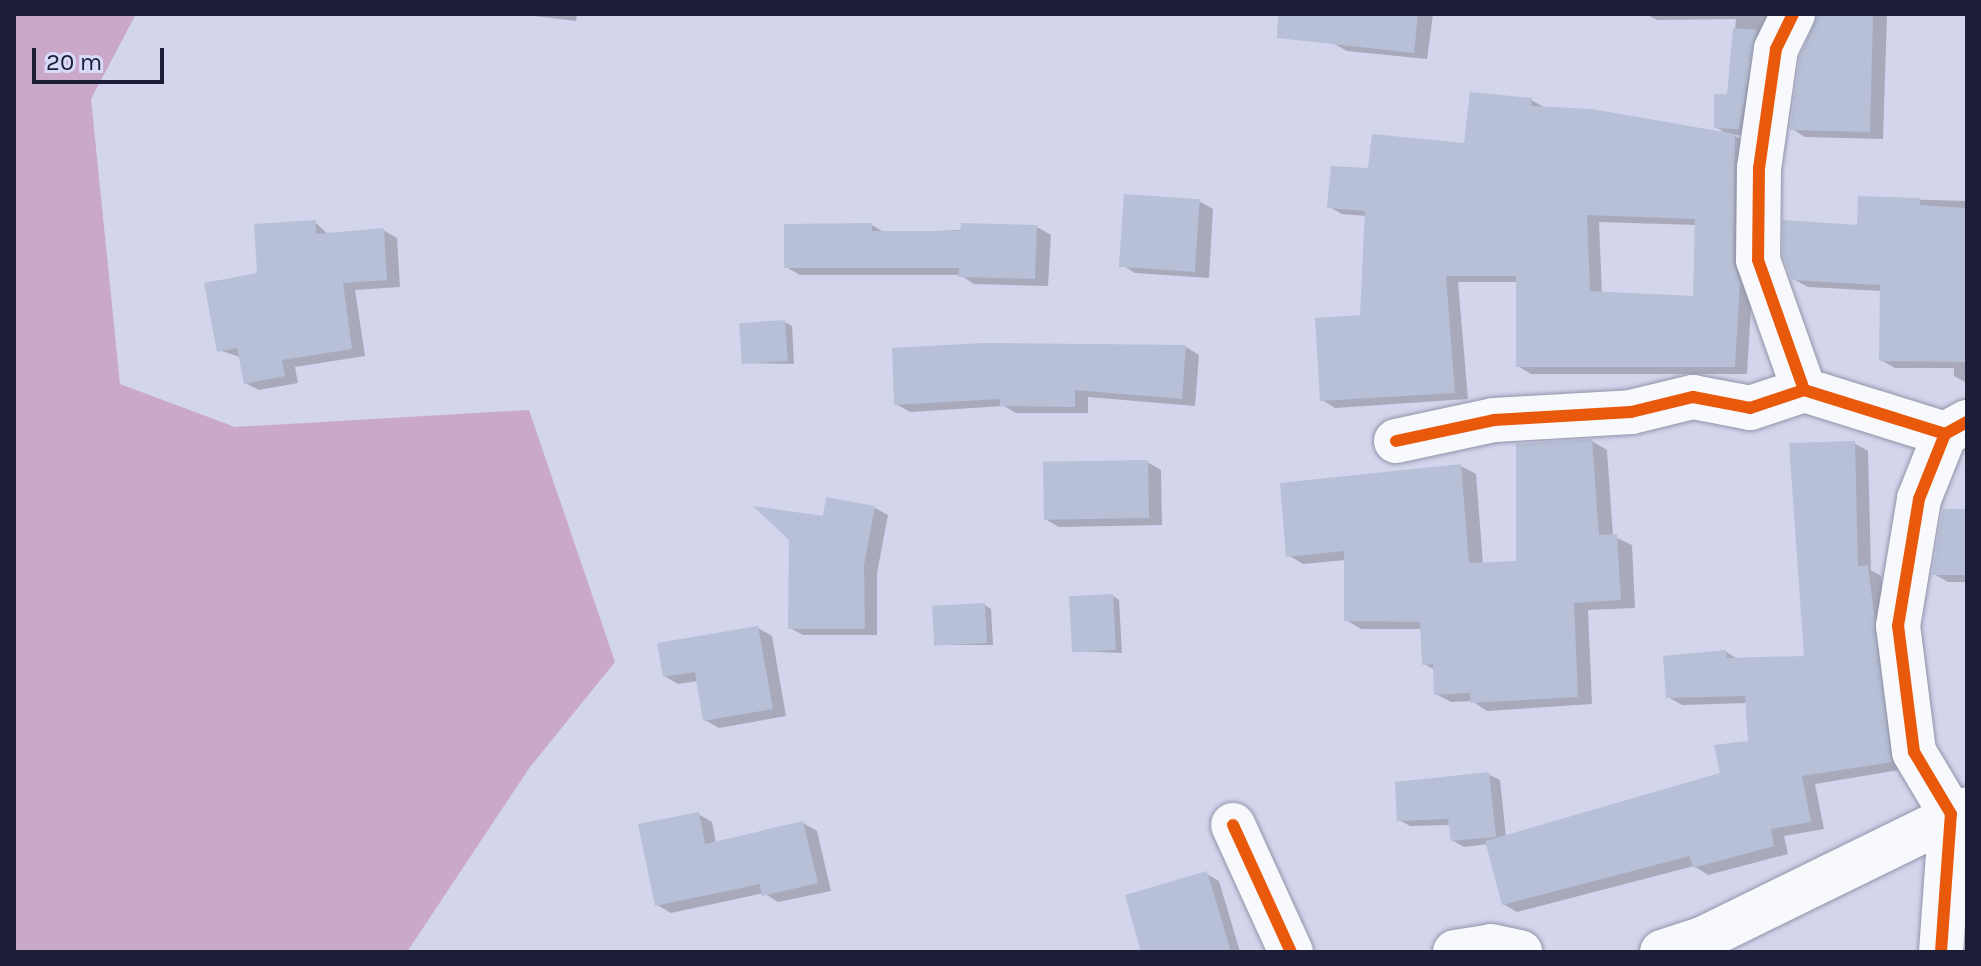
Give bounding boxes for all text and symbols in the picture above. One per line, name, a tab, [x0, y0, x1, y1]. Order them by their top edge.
scale bar	[36, 32, 168, 82]
text: 20 m	[46, 48, 102, 76]

